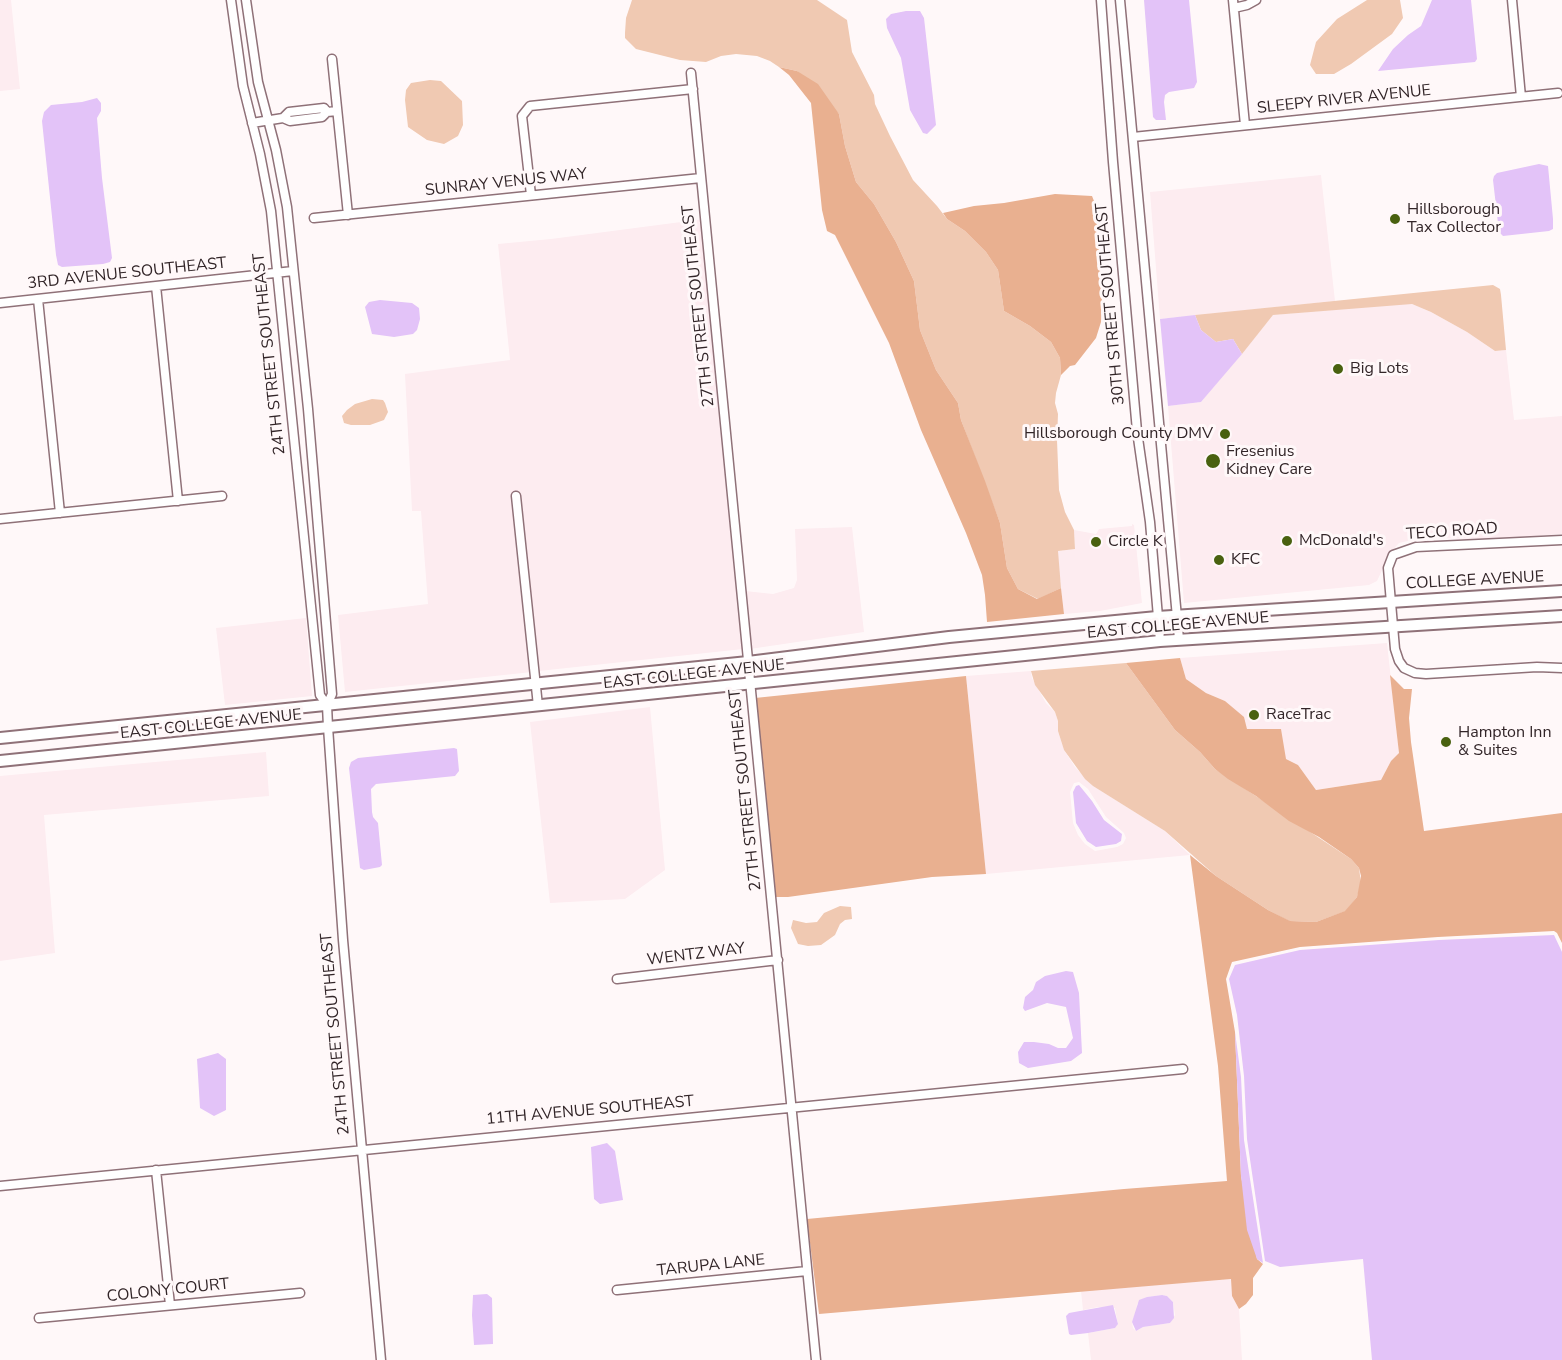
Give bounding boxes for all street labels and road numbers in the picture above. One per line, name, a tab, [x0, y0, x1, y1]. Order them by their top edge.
street label: SLEEPY RIVER AVENUE	[1256, 81, 1432, 119]
street label: SUNRAY VENUS WAY	[424, 165, 588, 201]
street label: 30TH STREET SOUTHEAST	[1093, 202, 1129, 406]
street label: 27TH STREET SOUTHEAST	[679, 204, 719, 408]
street label: 24TH STREET SOUTHEAST	[250, 252, 290, 456]
street label: 3RD AVENUE SOUTHEAST	[27, 254, 227, 294]
street label: TECO ROAD	[1405, 519, 1499, 545]
street label: COLLEGE AVENUE	[1405, 568, 1545, 594]
street label: EAST COLLEGE AVENUE	[1086, 608, 1270, 644]
street label: EAST COLLEGE AVENUE	[602, 656, 786, 694]
street label: 27TH STREET SOUTHEAST	[726, 688, 766, 892]
street label: EAST COLLEGE AVENUE	[119, 706, 303, 744]
street label: 24TH STREET SOUTHEAST	[318, 932, 354, 1136]
street label: WENTZ WAY	[646, 939, 746, 971]
street label: 11TH AVENUE SOUTHEAST	[485, 1092, 695, 1130]
street label: TARUPA LANE	[656, 1251, 766, 1281]
street label: COLONY COURT	[106, 1275, 230, 1307]

